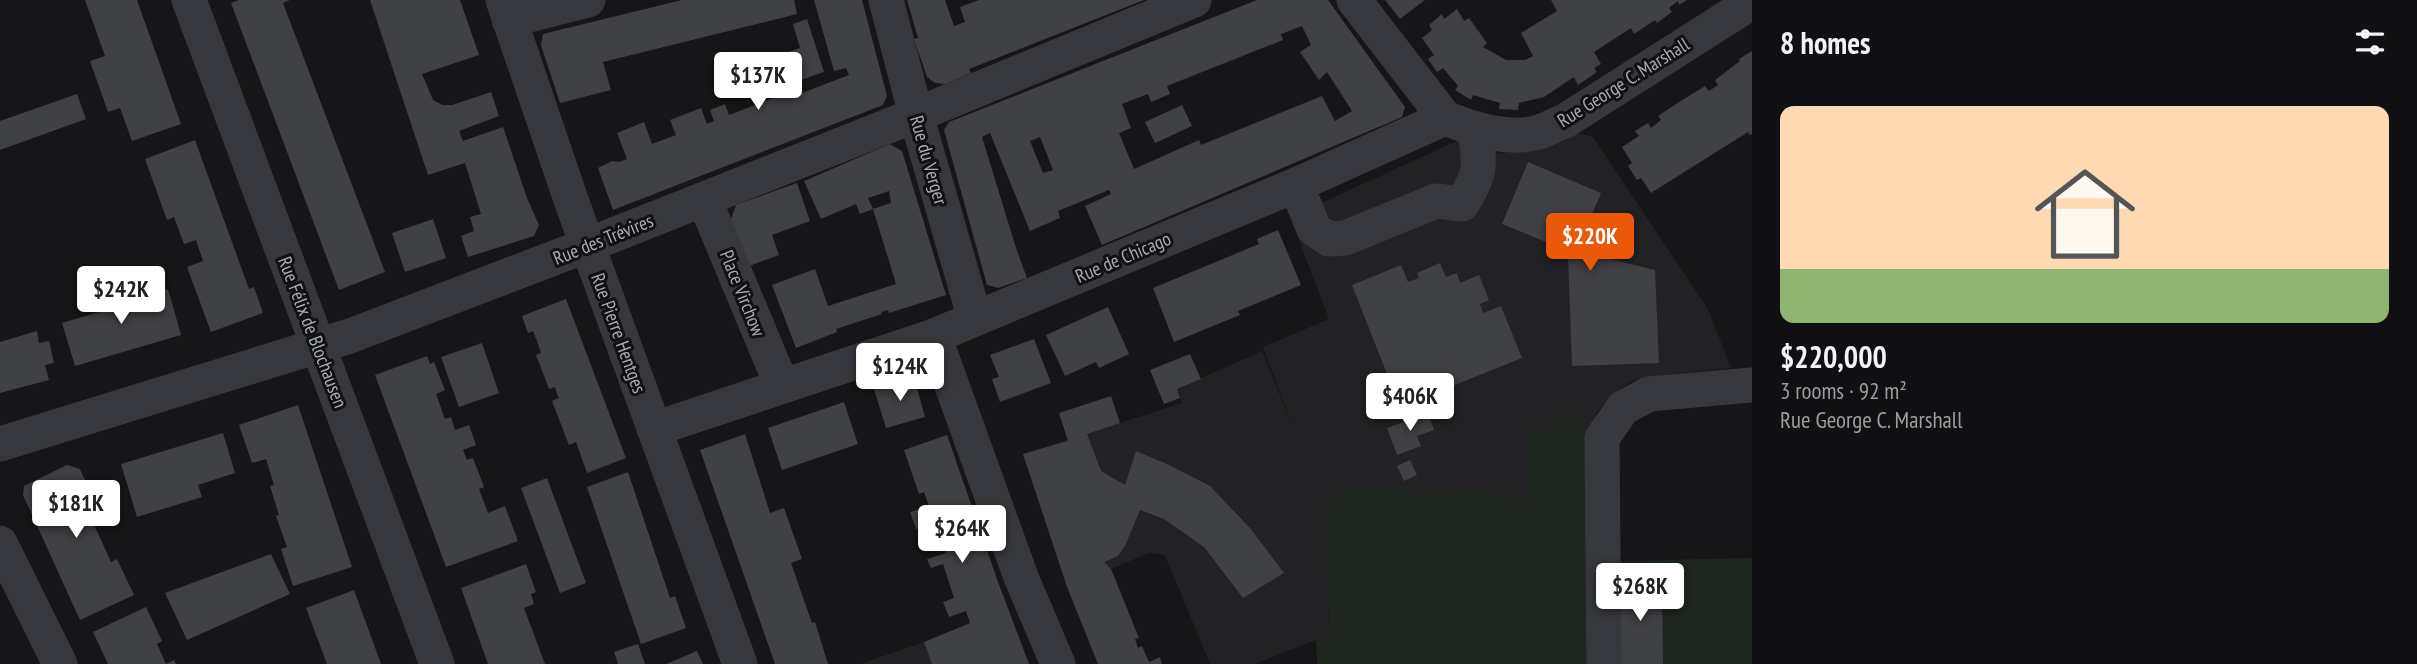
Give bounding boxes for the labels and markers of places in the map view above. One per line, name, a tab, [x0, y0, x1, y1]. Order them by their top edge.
pin: $137K	[709, 52, 807, 112]
pin: $220K	[1541, 214, 1639, 273]
pin: $242K	[72, 266, 170, 326]
pin: $124K	[851, 344, 949, 403]
pin: $406K	[1361, 374, 1459, 433]
pin: $181K	[27, 480, 125, 540]
pin: $264K	[913, 505, 1011, 565]
pin: $268K	[1591, 564, 1689, 623]

